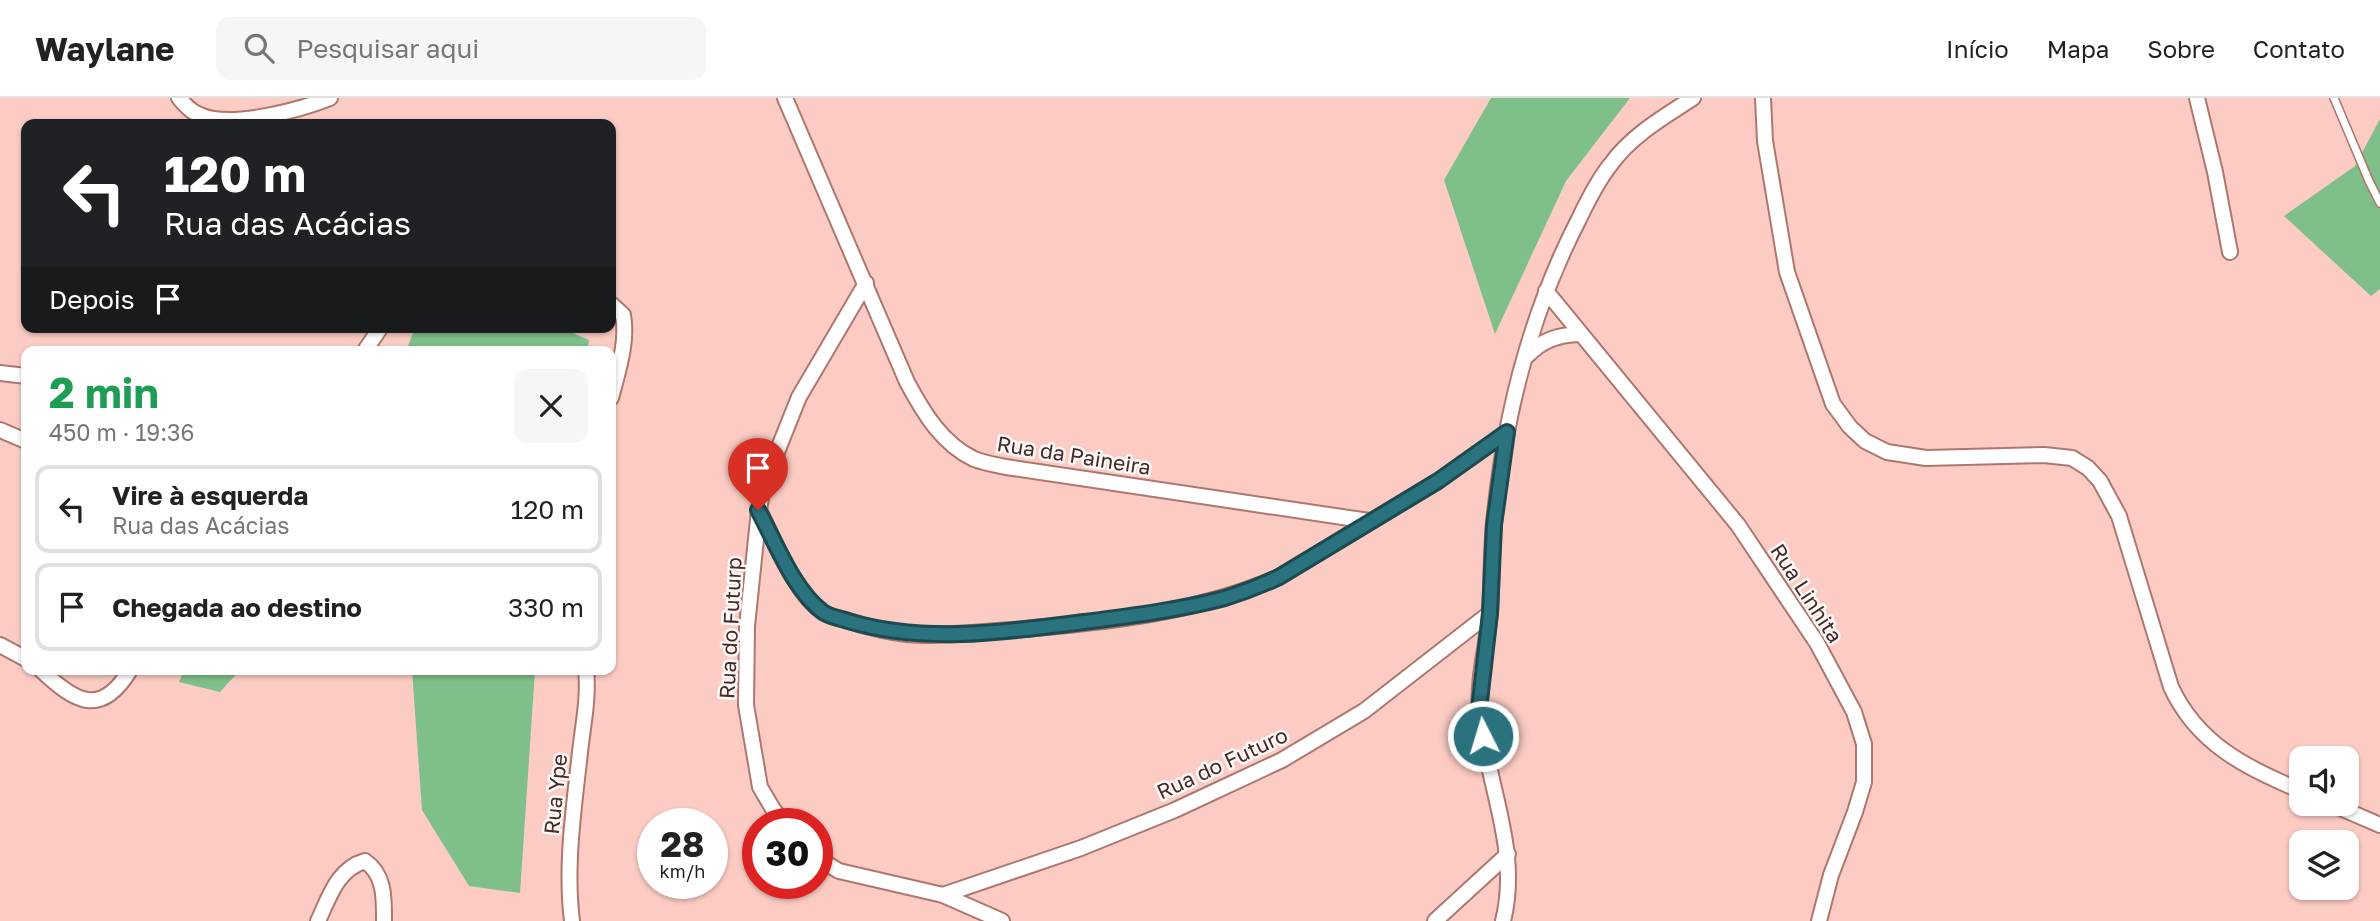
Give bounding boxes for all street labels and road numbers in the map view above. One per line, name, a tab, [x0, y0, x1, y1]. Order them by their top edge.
street label: Rua da Paineira	[995, 430, 1153, 480]
street label: Rua Linhita	[1765, 539, 1849, 647]
street label: Rua do Futurp	[713, 556, 747, 700]
street label: Rua do Futuro	[1152, 721, 1292, 805]
street label: Rua Ype	[538, 752, 572, 836]

